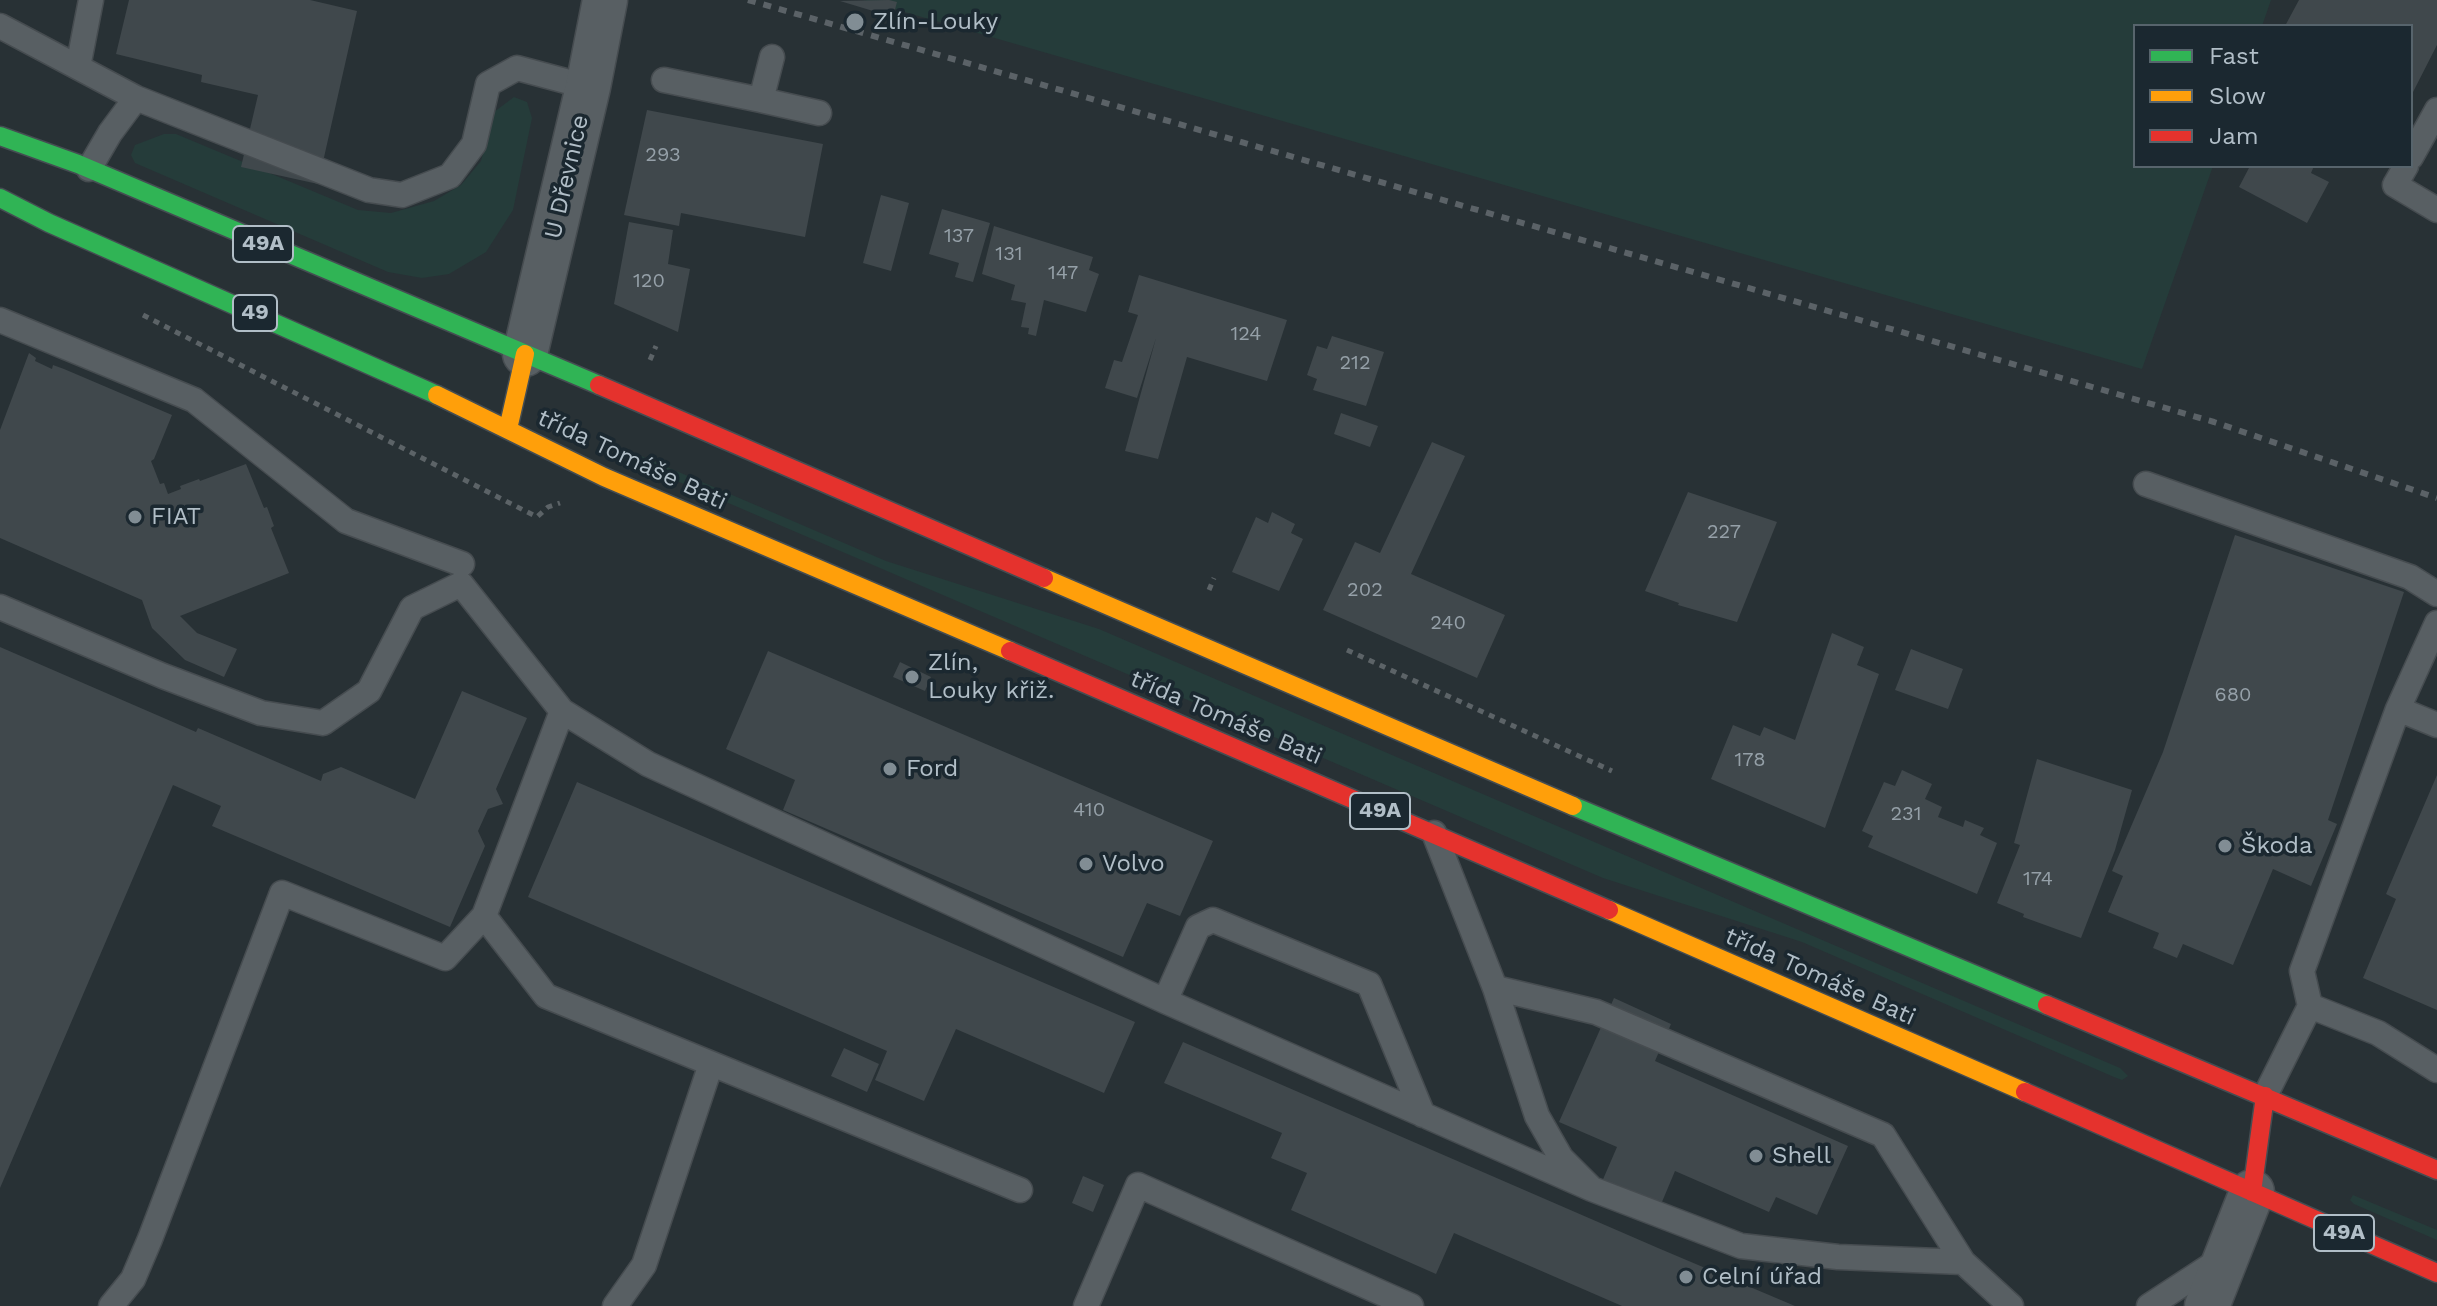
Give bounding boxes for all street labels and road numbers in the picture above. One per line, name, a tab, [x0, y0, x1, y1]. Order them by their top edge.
street label: U Dřevnice	[539, 112, 595, 242]
road number: 49A	[233, 226, 293, 262]
road number: 49	[233, 295, 277, 331]
street label: třída Tomáše Bati	[533, 403, 731, 517]
street label: třída Tomáše Bati	[1126, 665, 1326, 771]
road number: 49A	[1350, 793, 1410, 829]
street label: třída Tomáše Bati	[1720, 922, 1920, 1032]
road number: 49A	[2314, 1215, 2374, 1251]

